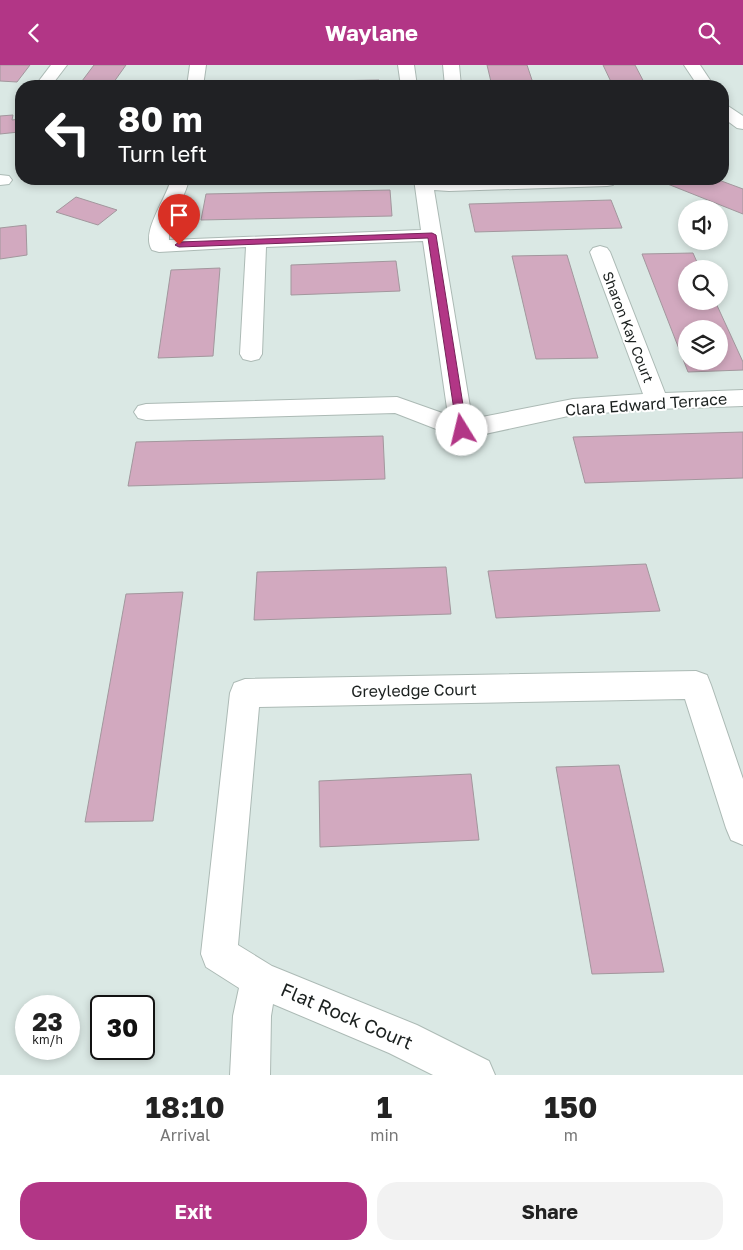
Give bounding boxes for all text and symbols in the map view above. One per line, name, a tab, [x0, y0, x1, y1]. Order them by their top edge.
icon: back	[20, 19, 48, 47]
text: Waylane	[325, 19, 418, 46]
icon: search	[695, 19, 723, 47]
text: 80 m	[118, 98, 203, 140]
icon: left	[35, 100, 100, 165]
text: Turn left	[118, 140, 207, 167]
pin	[158, 194, 200, 245]
map controls	[678, 200, 728, 370]
button: sound	[678, 200, 728, 250]
icon: arrive	[165, 201, 193, 229]
button: search	[678, 260, 728, 310]
street label: Sharon Kay Court	[599, 269, 657, 385]
button: layers	[678, 320, 728, 370]
street label: Clara Edward Terrace	[564, 388, 728, 420]
position arrow	[435, 403, 487, 455]
street label: Greyledge Court	[351, 679, 477, 701]
street label: Flat Rock Court	[278, 977, 417, 1054]
speed limit sign: 30	[90, 995, 155, 1060]
text: 23	[32, 1006, 63, 1037]
text: km/h	[32, 1032, 63, 1047]
text: 18:10	[146, 1089, 225, 1125]
text: 1	[377, 1089, 392, 1125]
text: 150	[544, 1089, 597, 1125]
text: Arrival	[160, 1125, 210, 1145]
text: min	[370, 1125, 399, 1145]
text: m	[564, 1125, 578, 1145]
button: Exit	[20, 1182, 367, 1240]
button: Share	[377, 1182, 723, 1240]

